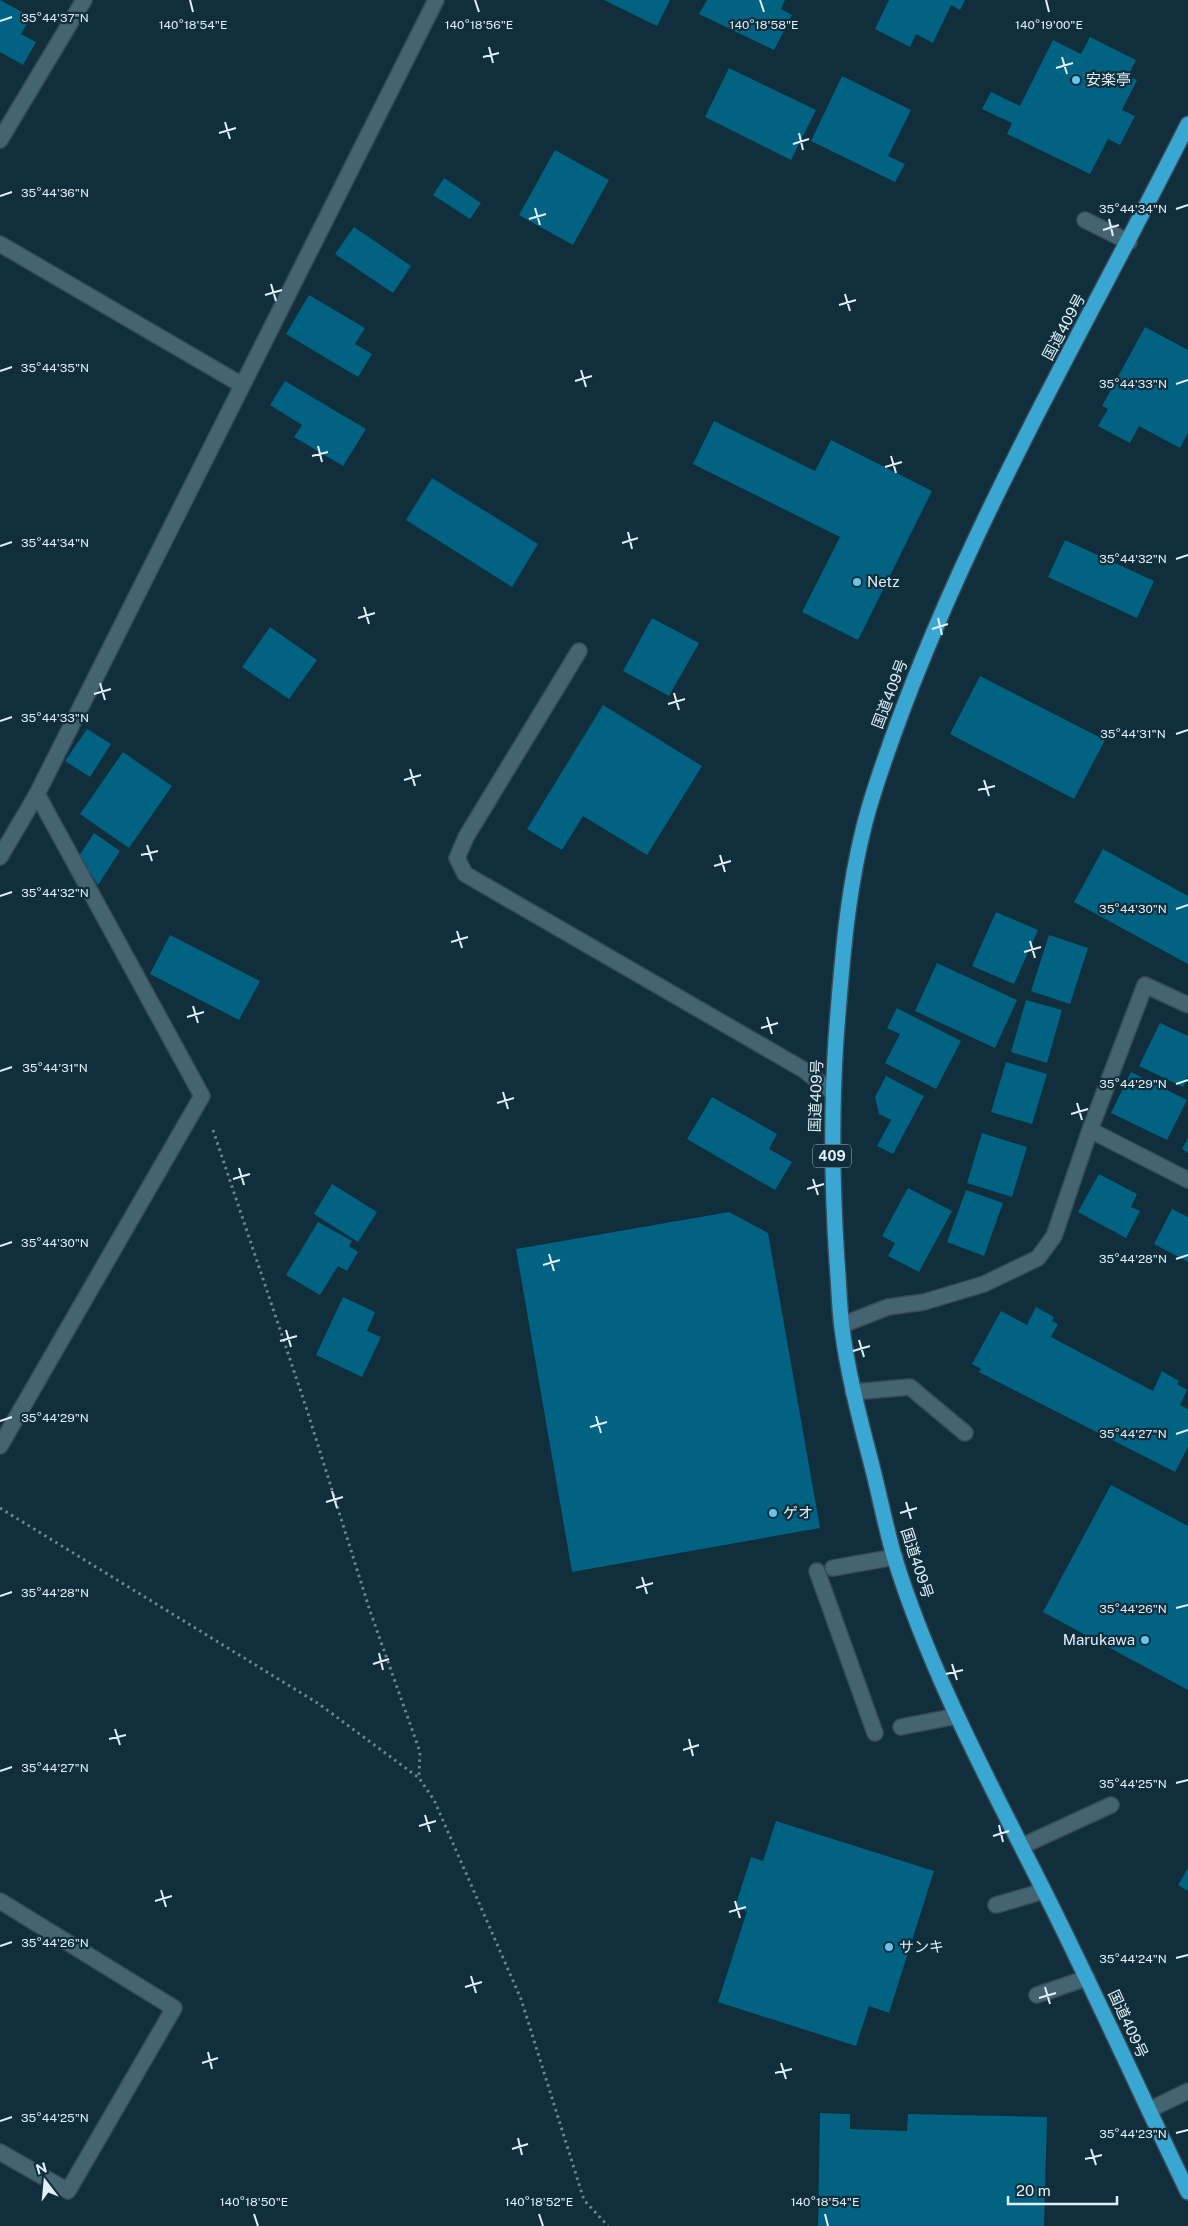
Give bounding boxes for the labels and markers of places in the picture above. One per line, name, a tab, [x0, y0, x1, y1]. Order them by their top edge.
place label: 安楽亭	[1086, 71, 1131, 88]
marker: 安楽亭	[1070, 74, 1082, 86]
place label: Netz	[867, 573, 899, 590]
marker: Netz	[851, 576, 863, 588]
place label: ゲオ	[783, 1504, 813, 1521]
marker: ゲオ	[767, 1507, 779, 1519]
place label: Marukawa	[1063, 1631, 1135, 1648]
marker: Marukawa	[1139, 1634, 1151, 1646]
place label: サンキ	[899, 1938, 944, 1955]
marker: サンキ	[883, 1941, 895, 1953]

